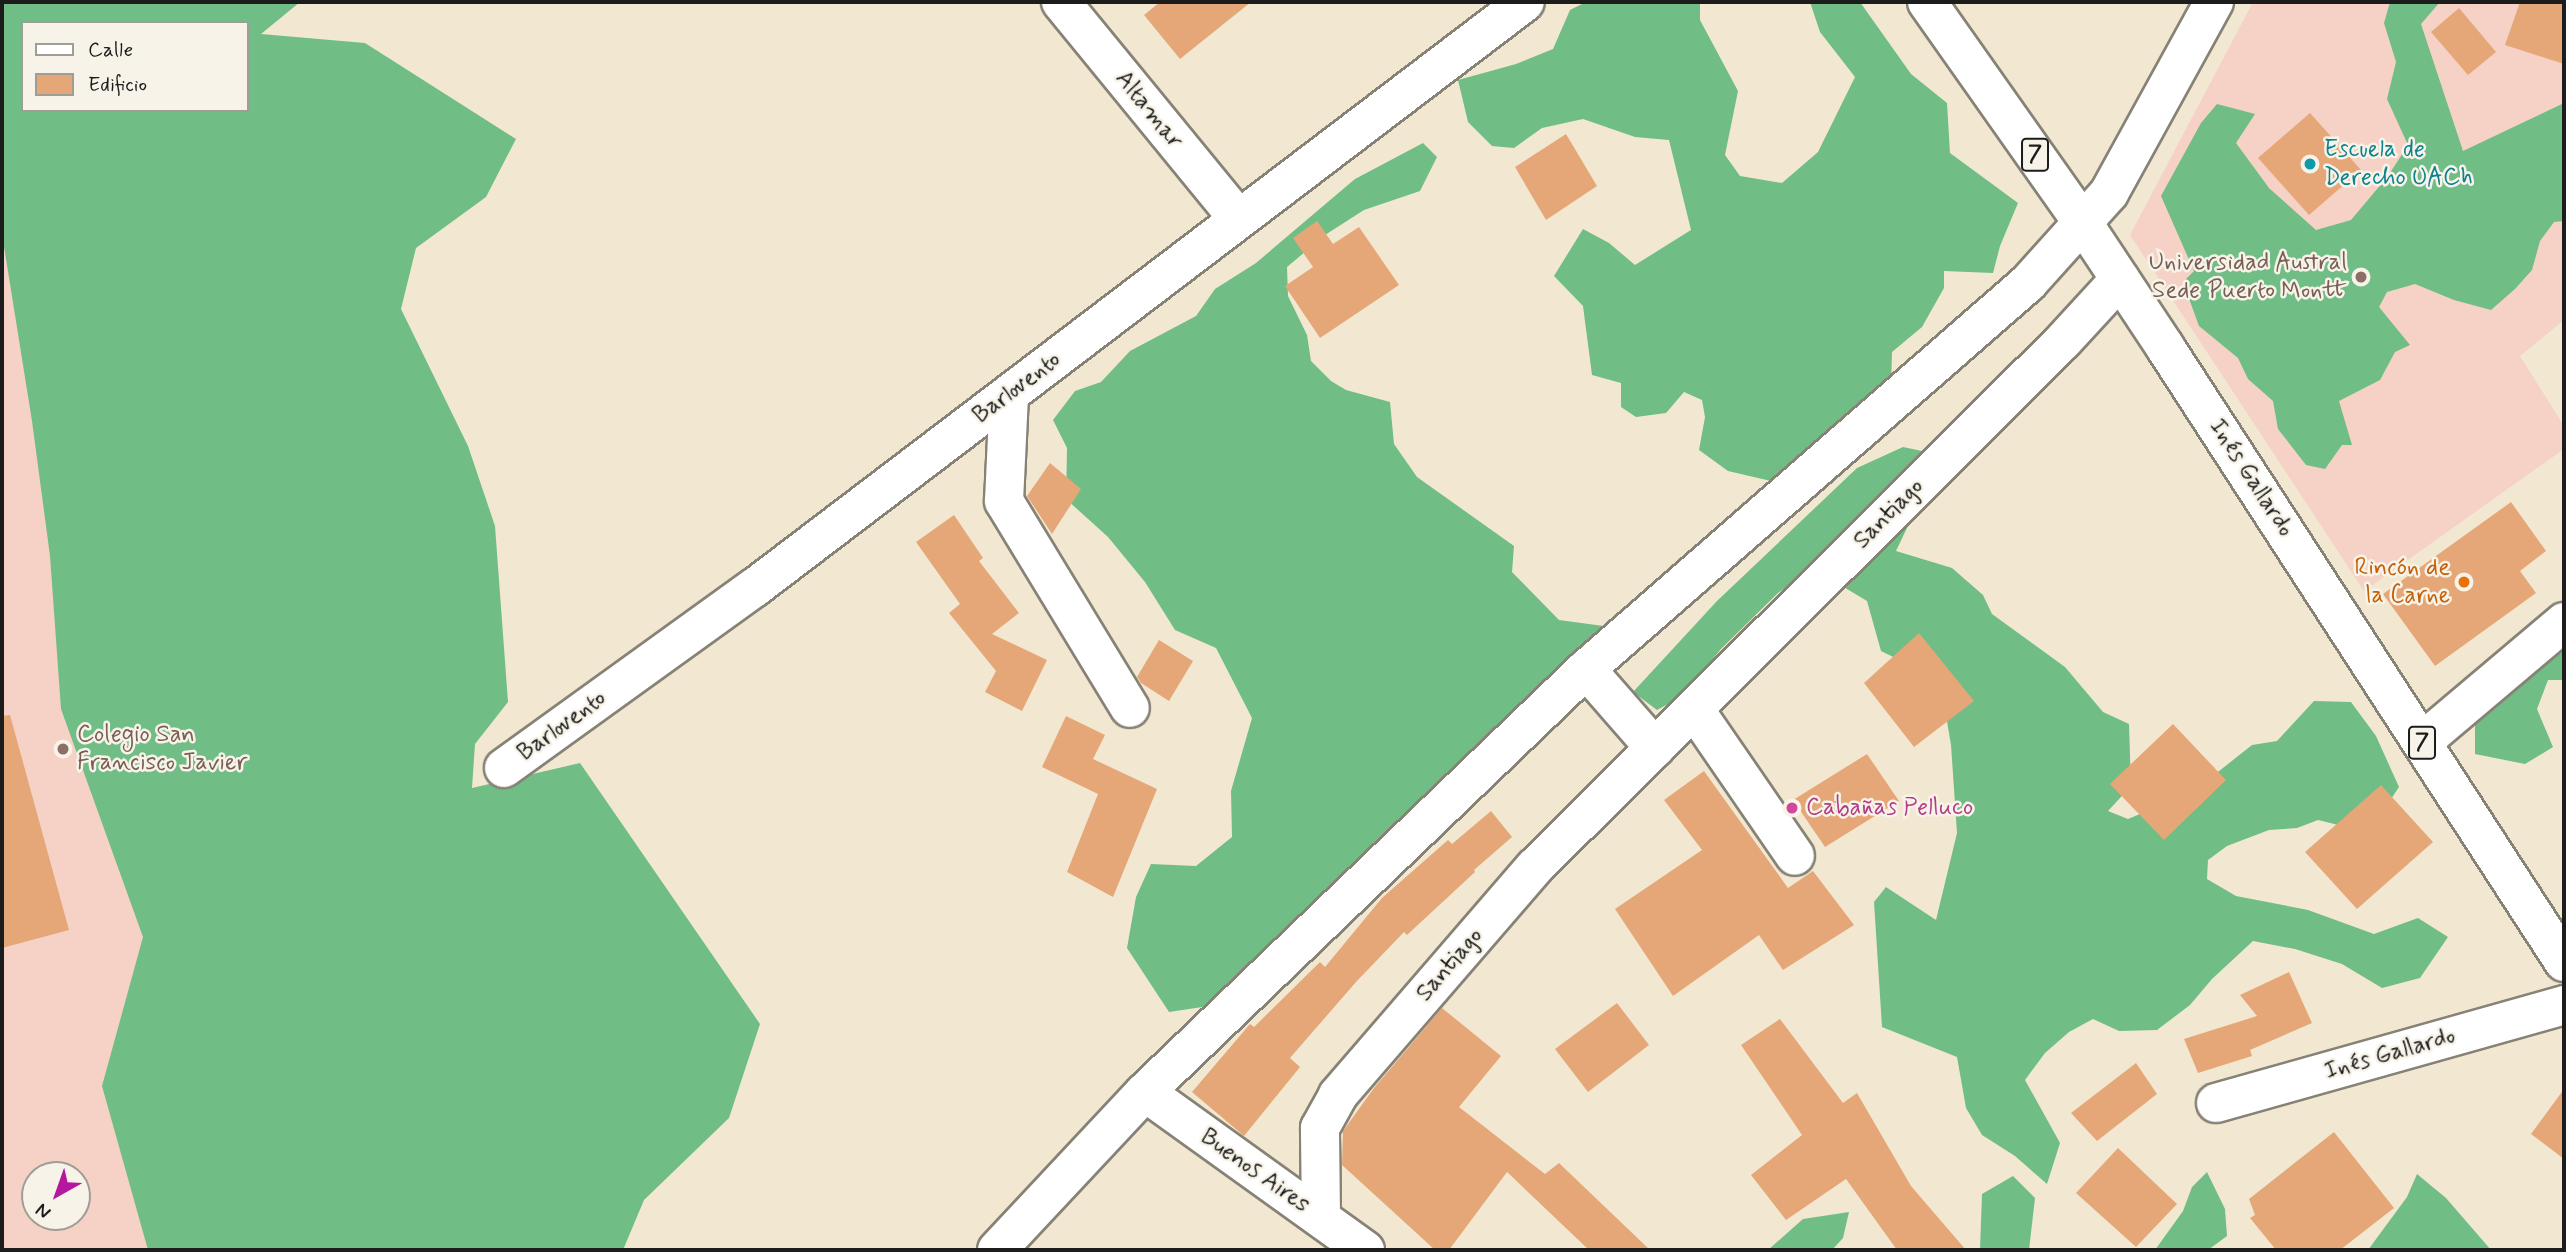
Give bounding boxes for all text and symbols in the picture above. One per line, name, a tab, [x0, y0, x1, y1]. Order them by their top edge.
legend	[21, 21, 248, 112]
text: Calle	[88, 36, 133, 64]
street label: Altamar	[1109, 65, 1189, 155]
text: Edificio	[88, 71, 147, 99]
road number: 7	[2021, 136, 2049, 174]
place label: Escuela de Derecho UACh	[2324, 136, 2473, 192]
marker: Escuela de Derecho UACh	[2302, 156, 2318, 172]
place label: Universidad Austral Sede Puerto Montt	[2151, 249, 2347, 305]
marker: Universidad Austral Sede Puerto Montt	[2353, 269, 2369, 285]
street label: Barlovento	[967, 346, 1067, 430]
street label: Inés Gallardo	[2203, 414, 2299, 542]
street label: Santiago	[1848, 473, 1930, 555]
place label: Rincón de la Carne	[2356, 554, 2450, 610]
marker: Rincón de la Carne	[2456, 574, 2472, 590]
street label: Barlovento	[512, 684, 612, 768]
place label: Colegio San Francisco Javier	[77, 721, 247, 777]
road number: 7	[2408, 723, 2436, 762]
marker: Colegio San Francisco Javier	[55, 741, 71, 757]
place label: Cabañas Pelluco	[1806, 794, 1965, 822]
marker: Cabañas Pelluco	[1784, 800, 1800, 816]
street label: Santiago	[1410, 922, 1490, 1008]
street label: Inés Gallardo	[2322, 1022, 2458, 1086]
street label: Buenos Aires	[1195, 1123, 1315, 1219]
north arrow	[21, 1161, 91, 1231]
text: N	[31, 1197, 56, 1225]

